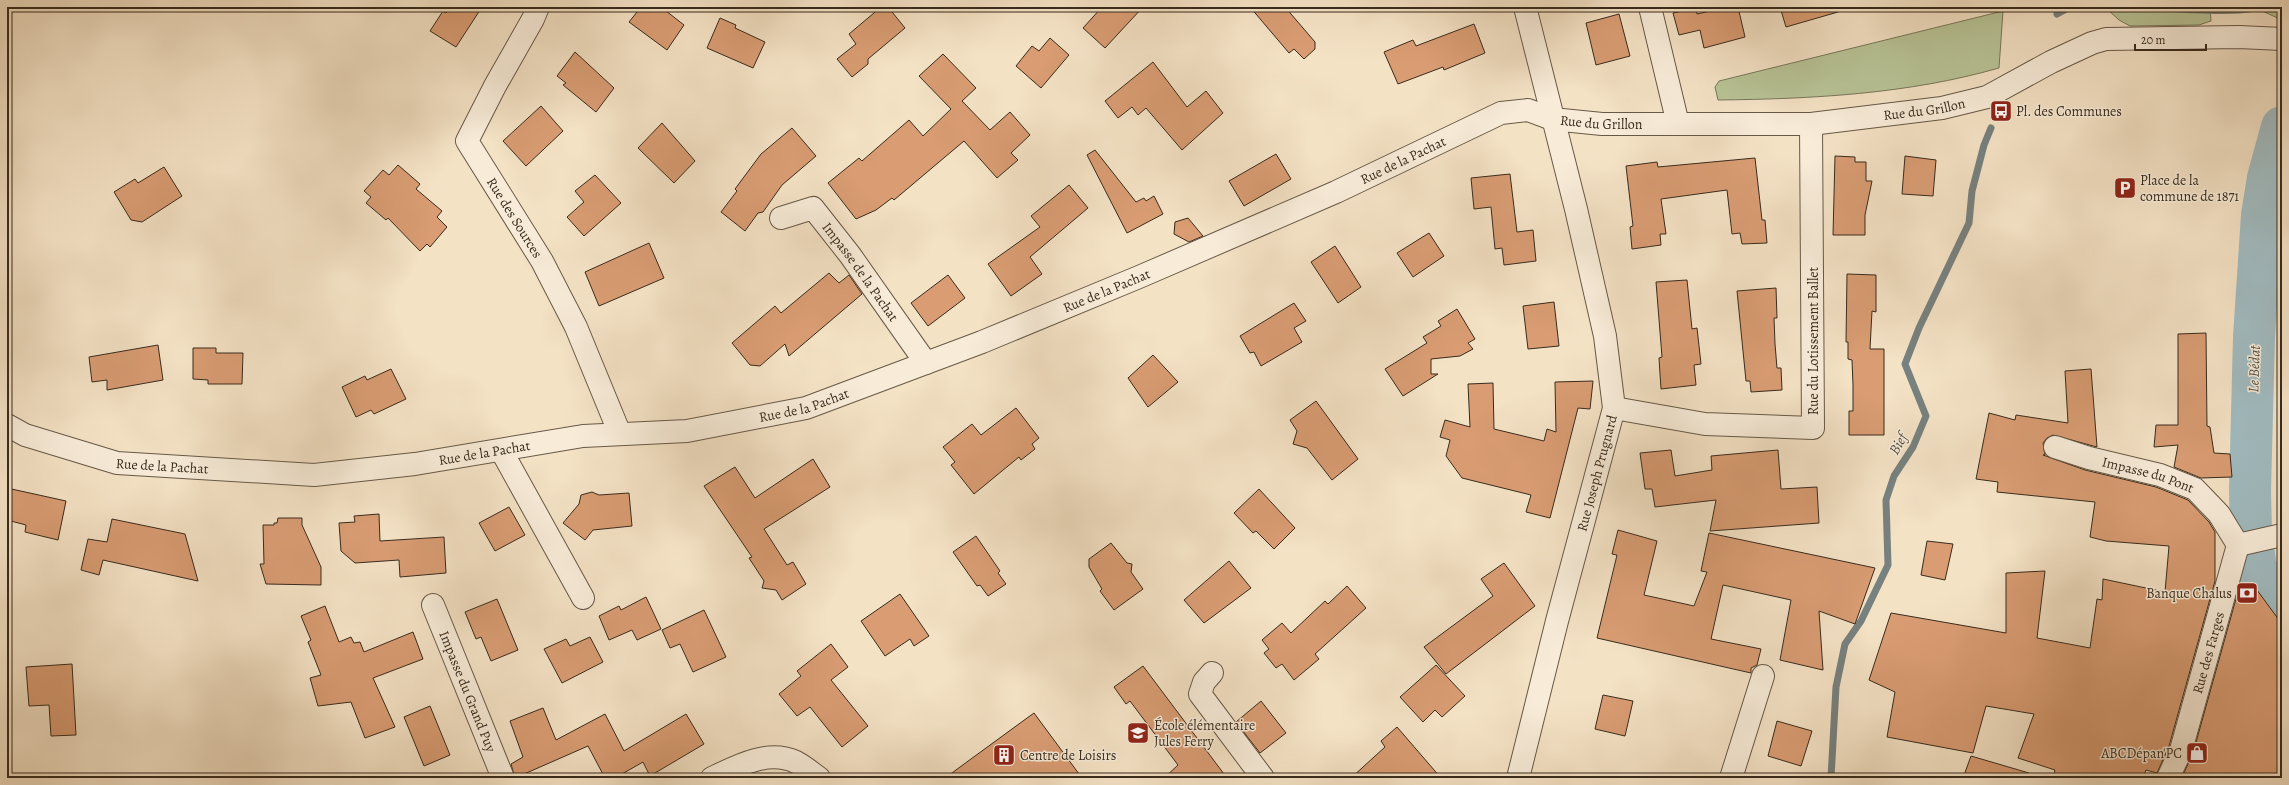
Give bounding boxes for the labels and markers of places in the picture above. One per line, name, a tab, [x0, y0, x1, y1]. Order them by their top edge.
bus stop icon: Pl. des Communes	[1988, 98, 2014, 124]
place label: Pl. des Communes	[2016, 102, 2122, 121]
place label: Place de la commune de 1871	[2140, 171, 2239, 206]
parking icon: Place de la commune de 1871	[2112, 175, 2138, 201]
bank icon: Banque Chalus	[2234, 580, 2260, 606]
place label: Banque Chalus	[2146, 584, 2232, 603]
place label: École élémentaire Jules Ferry	[1154, 716, 1255, 751]
school or university icon: École élémentaire Jules Ferry	[1125, 720, 1151, 746]
shop icon: ABCDépan'PC	[2184, 740, 2210, 766]
building icon: Centre de Loisirs	[991, 742, 1017, 768]
place label: ABCDépan'PC	[2100, 744, 2182, 763]
place label: Centre de Loisirs	[1020, 746, 1116, 765]

